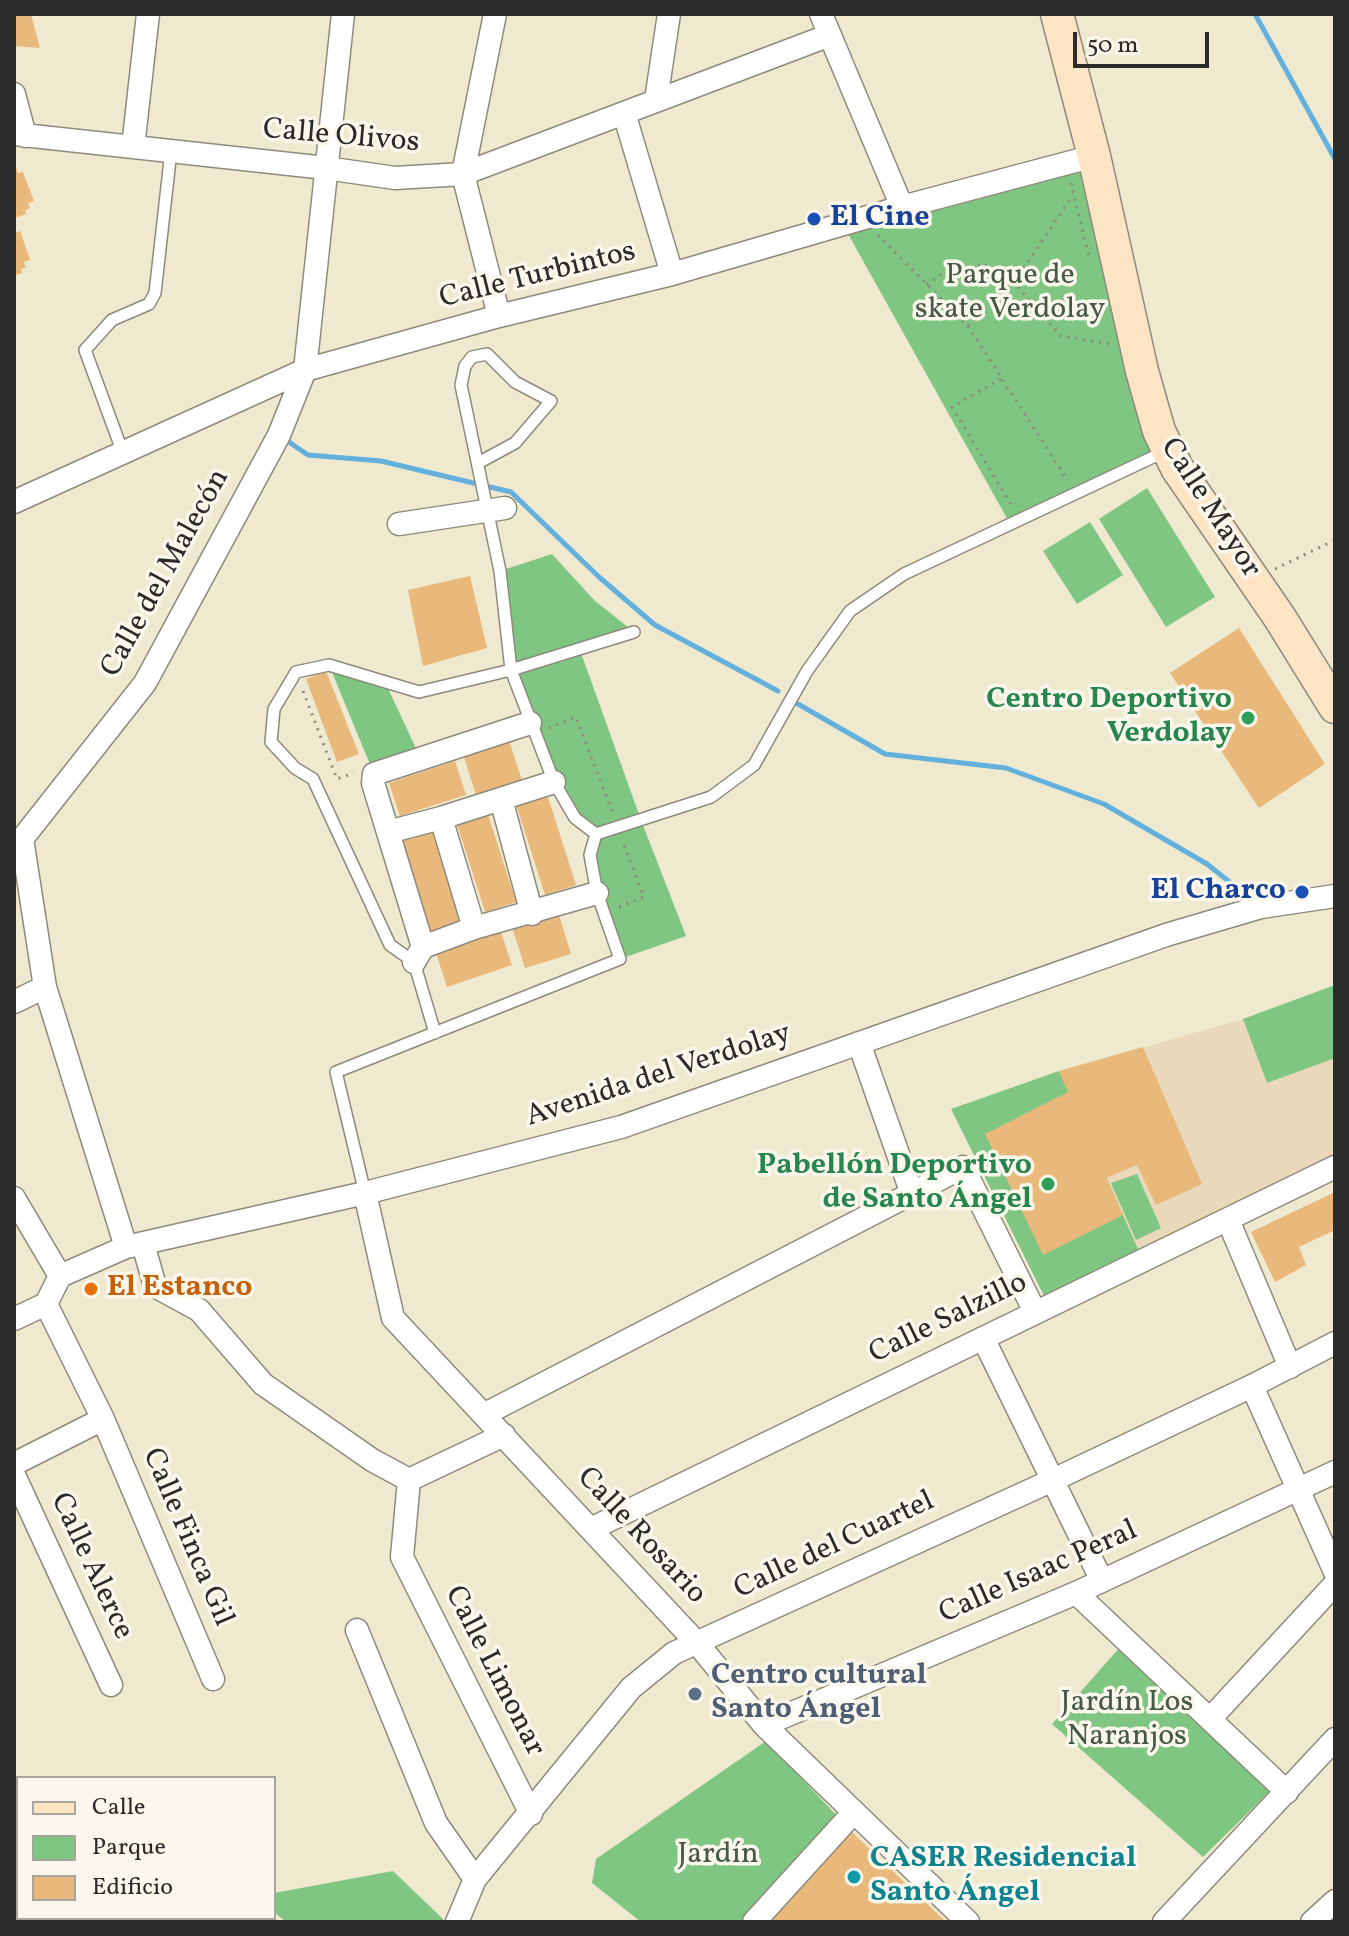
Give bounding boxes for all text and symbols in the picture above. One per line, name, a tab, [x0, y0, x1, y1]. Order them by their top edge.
scale bar	[1077, 16, 1213, 66]
text: 50 m	[1087, 29, 1139, 63]
street label: Calle Olivos	[261, 113, 421, 163]
place label: El Cine	[830, 201, 929, 237]
marker: El Cine	[805, 210, 823, 228]
street label: Calle Turbintos	[436, 235, 640, 319]
park label: Parque de skate Verdolay	[915, 259, 1105, 330]
street label: Calle Mayor	[1151, 432, 1267, 586]
street label: Calle del Malecón	[95, 464, 239, 684]
place label: Centro Deportivo Verdolay	[986, 683, 1232, 754]
marker: Centro Deportivo Verdolay	[1239, 709, 1257, 727]
place label: El Charco	[1150, 874, 1286, 910]
marker: El Charco	[1293, 883, 1311, 901]
street label: Avenida del Verdolay	[522, 1017, 796, 1137]
place label: Pabellón Deportivo de Santo Ángel	[757, 1149, 1032, 1220]
marker: Pabellón Deportivo de Santo Ángel	[1039, 1175, 1057, 1193]
street label: Calle Salzillo	[864, 1266, 1034, 1374]
place label: El Estanco	[107, 1271, 252, 1307]
marker: El Estanco	[82, 1280, 100, 1298]
street label: Calle Finca Gil	[132, 1444, 240, 1632]
street label: Calle Rosario	[568, 1461, 712, 1613]
street label: Calle del Cuartel	[729, 1485, 941, 1609]
street label: Calle Alerce	[40, 1488, 140, 1646]
street label: Calle Isaac Peral	[934, 1514, 1144, 1634]
street label: Calle Limonar	[435, 1581, 551, 1763]
place label: Centro cultural Santo Ángel	[711, 1659, 927, 1730]
marker: Centro cultural Santo Ángel	[686, 1685, 704, 1703]
park label: Jardín Los Naranjos	[1061, 1686, 1193, 1756]
legend	[16, 1776, 276, 1920]
text: Calle	[92, 1791, 145, 1825]
text: Parque	[92, 1831, 166, 1865]
park label: Jardín	[677, 1838, 759, 1874]
place label: CASER Residencial Santo Ángel	[870, 1842, 1136, 1912]
marker: CASER Residencial Santo Ángel	[845, 1868, 863, 1886]
text: Edificio	[92, 1871, 173, 1905]

